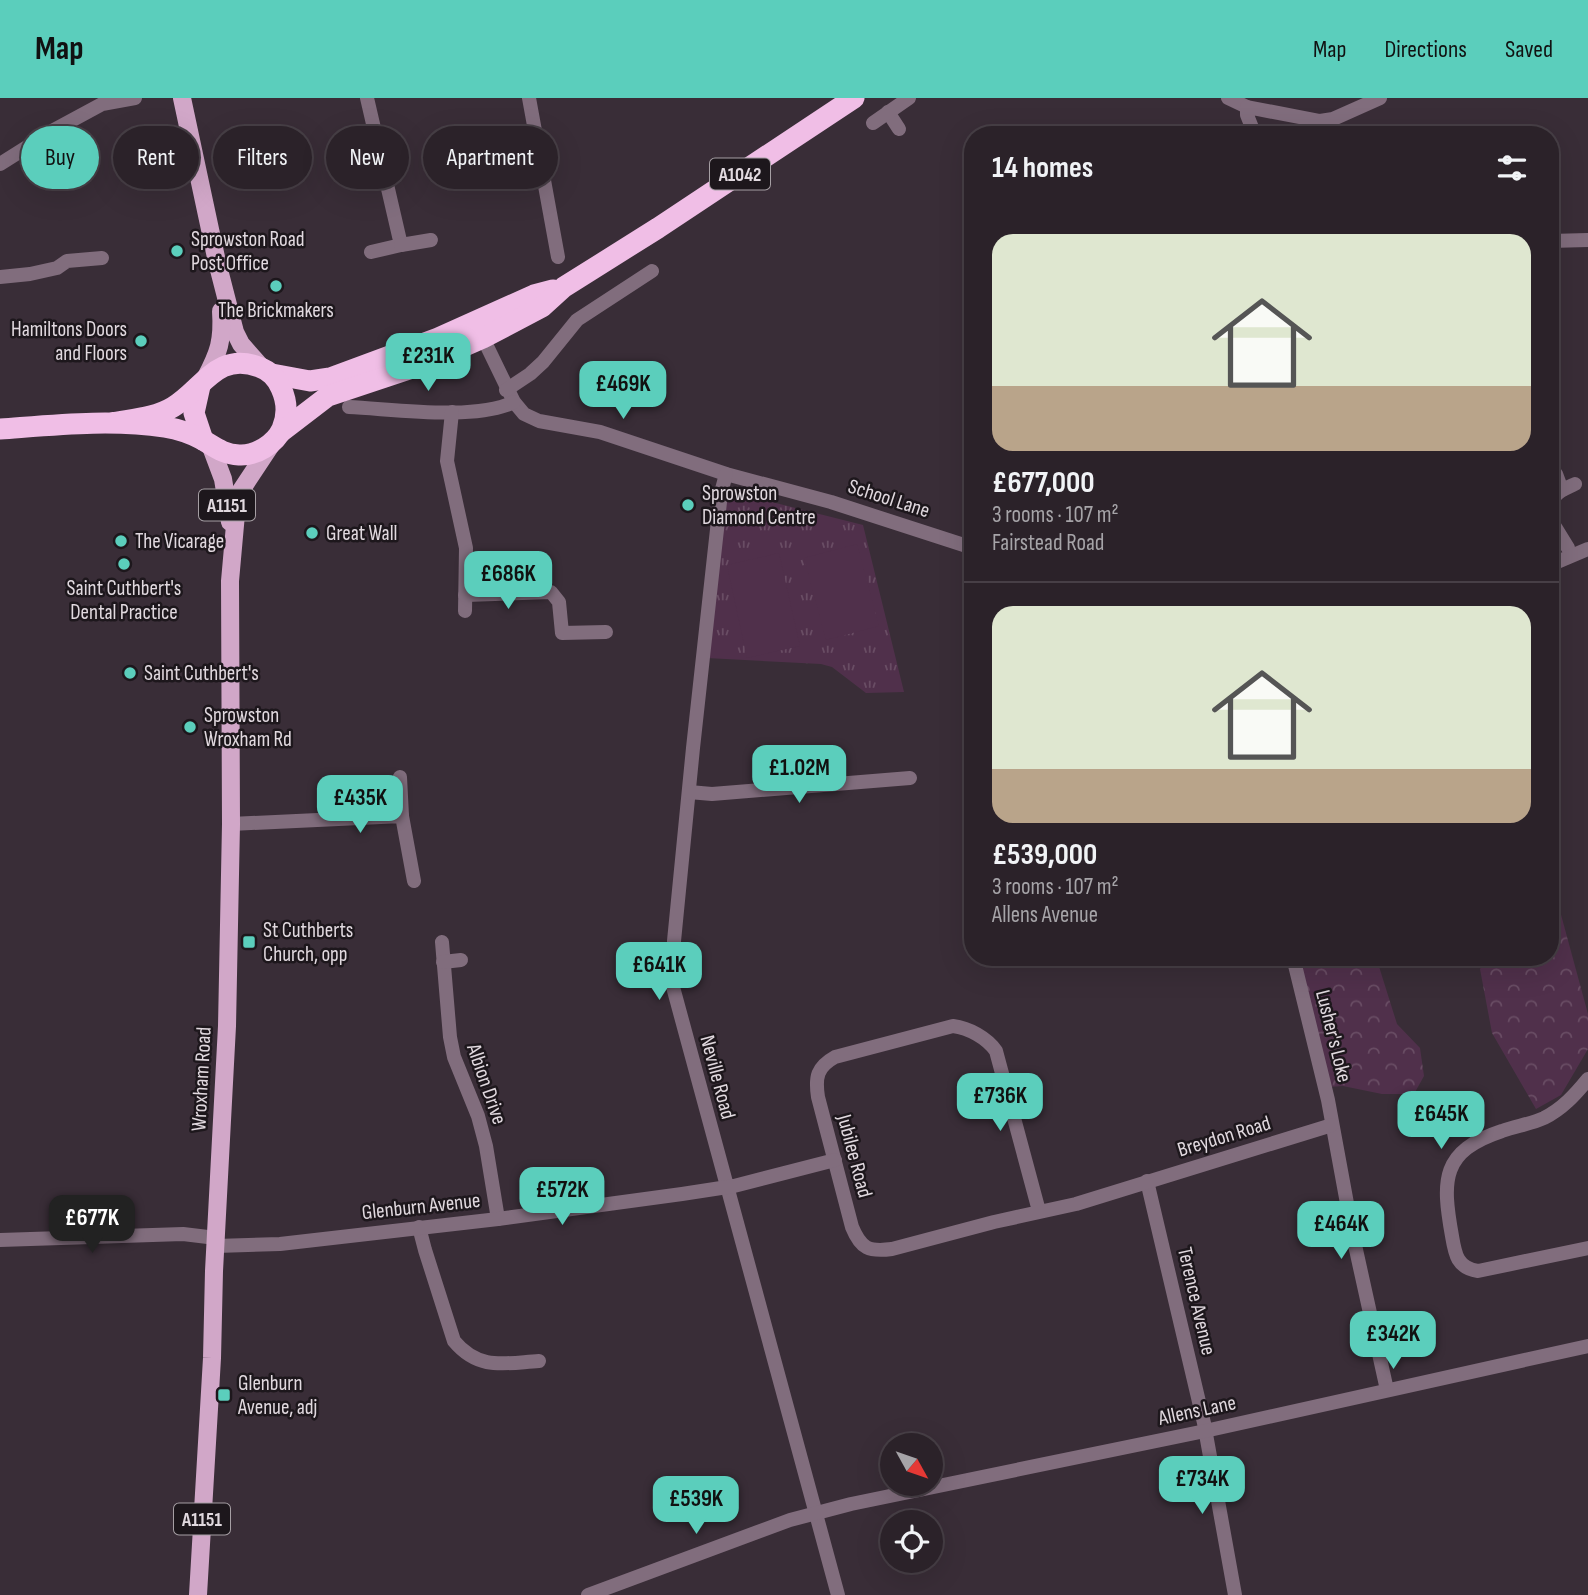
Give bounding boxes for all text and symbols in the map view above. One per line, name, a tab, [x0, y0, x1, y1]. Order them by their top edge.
text: Map	[35, 29, 84, 69]
text: Map	[1313, 35, 1346, 64]
text: Directions	[1384, 35, 1467, 64]
text: Saved	[1505, 35, 1553, 64]
chip: Buy	[21, 126, 99, 189]
chip: Rent	[113, 126, 199, 189]
chip: Filters	[213, 126, 312, 189]
chip: New	[326, 126, 409, 189]
chip: Apartment	[423, 126, 558, 189]
icon: filters	[1493, 149, 1531, 187]
text: 14 homes	[992, 150, 1093, 186]
road number: A1042	[710, 158, 770, 190]
place label: Sprowston Road Post Office	[191, 227, 305, 276]
marker: Sprowston Road Post Office	[169, 243, 185, 259]
marker: The Brickmakers	[268, 278, 284, 294]
icon: home	[1199, 280, 1325, 406]
place label: The Brickmakers	[218, 298, 334, 323]
place label: Hamiltons Doors and Floors	[11, 317, 127, 366]
marker: Hamiltons Doors and Floors	[133, 333, 149, 349]
pin: £231K	[379, 334, 477, 393]
text: £231K	[402, 342, 454, 370]
pin: £469K	[574, 362, 672, 421]
text: £469K	[595, 370, 651, 398]
text: £677,000	[992, 465, 1095, 501]
street label: School Lane	[845, 474, 933, 523]
place label: Sprowston Diamond Centre	[702, 481, 816, 530]
road number: A1151	[199, 490, 255, 520]
marker: Sprowston Diamond Centre	[680, 497, 696, 513]
text: 3 rooms · 107 m²	[992, 501, 1119, 529]
place label: Great Wall	[326, 521, 397, 546]
marker: Great Wall	[304, 525, 320, 541]
place label: The Vicarage	[135, 529, 224, 554]
text: Fairstead Road	[992, 529, 1104, 557]
marker: The Vicarage	[113, 533, 129, 549]
pin: £686K	[459, 552, 557, 611]
marker: Saint Cuthbert's Dental Practice	[116, 556, 132, 572]
text: £686K	[480, 560, 536, 588]
place label: Saint Cuthbert's Dental Practice	[67, 576, 181, 625]
icon: home	[1199, 652, 1325, 778]
place label: Saint Cuthbert's	[144, 661, 259, 686]
marker: Saint Cuthbert's	[122, 665, 138, 681]
place label: Sprowston Wroxham Rd	[204, 703, 292, 752]
marker: Sprowston Wroxham Rd	[182, 719, 198, 735]
pin: £1.02M	[742, 746, 856, 805]
text: £1.02M	[768, 754, 830, 782]
pin: £435K	[311, 776, 409, 835]
text: £435K	[333, 784, 387, 812]
text: £539,000	[992, 837, 1097, 873]
text: 3 rooms · 107 m²	[992, 873, 1119, 901]
text: Allens Avenue	[992, 901, 1098, 929]
place label: St Cuthberts Church, opp	[263, 918, 353, 967]
marker: St Cuthberts Church, opp	[241, 934, 257, 950]
pin: £641K	[610, 942, 708, 1002]
text: £641K	[632, 951, 686, 979]
street label: Lusher's Loke	[1310, 987, 1357, 1085]
street label: Wroxham Road	[186, 1026, 217, 1132]
street label: Neville Road	[694, 1033, 741, 1122]
street label: Albion Drive	[461, 1040, 512, 1128]
pin: £736K	[951, 1074, 1049, 1133]
text: £736K	[973, 1082, 1027, 1110]
pin: £645K	[1392, 1091, 1490, 1151]
text: £645K	[1413, 1100, 1469, 1128]
street label: Breydon Road	[1175, 1110, 1274, 1162]
street label: Jubilee Road	[831, 1111, 878, 1200]
pin: £572K	[513, 1168, 611, 1227]
text: £572K	[535, 1176, 589, 1204]
street label: Glenburn Avenue	[361, 1188, 482, 1225]
pin: £677K	[43, 1196, 141, 1255]
pin: £464K	[1292, 1202, 1390, 1261]
text: £677K	[65, 1204, 119, 1232]
text: £464K	[1313, 1210, 1369, 1238]
street label: Terence Avenue	[1172, 1245, 1221, 1358]
pin: £342K	[1344, 1312, 1442, 1371]
text: £342K	[1366, 1320, 1420, 1348]
place label: Glenburn Avenue, adj	[237, 1371, 317, 1420]
marker: Glenburn Avenue, adj	[216, 1387, 232, 1403]
street label: Allens Lane	[1155, 1390, 1238, 1431]
north arrow	[880, 1433, 943, 1496]
map controls	[880, 1433, 943, 1573]
pin: £734K	[1153, 1456, 1251, 1516]
text: £734K	[1175, 1465, 1229, 1493]
pin: £539K	[647, 1476, 745, 1536]
text: £539K	[669, 1485, 723, 1513]
road number: A1151	[174, 1504, 230, 1534]
button: locate	[880, 1510, 943, 1573]

